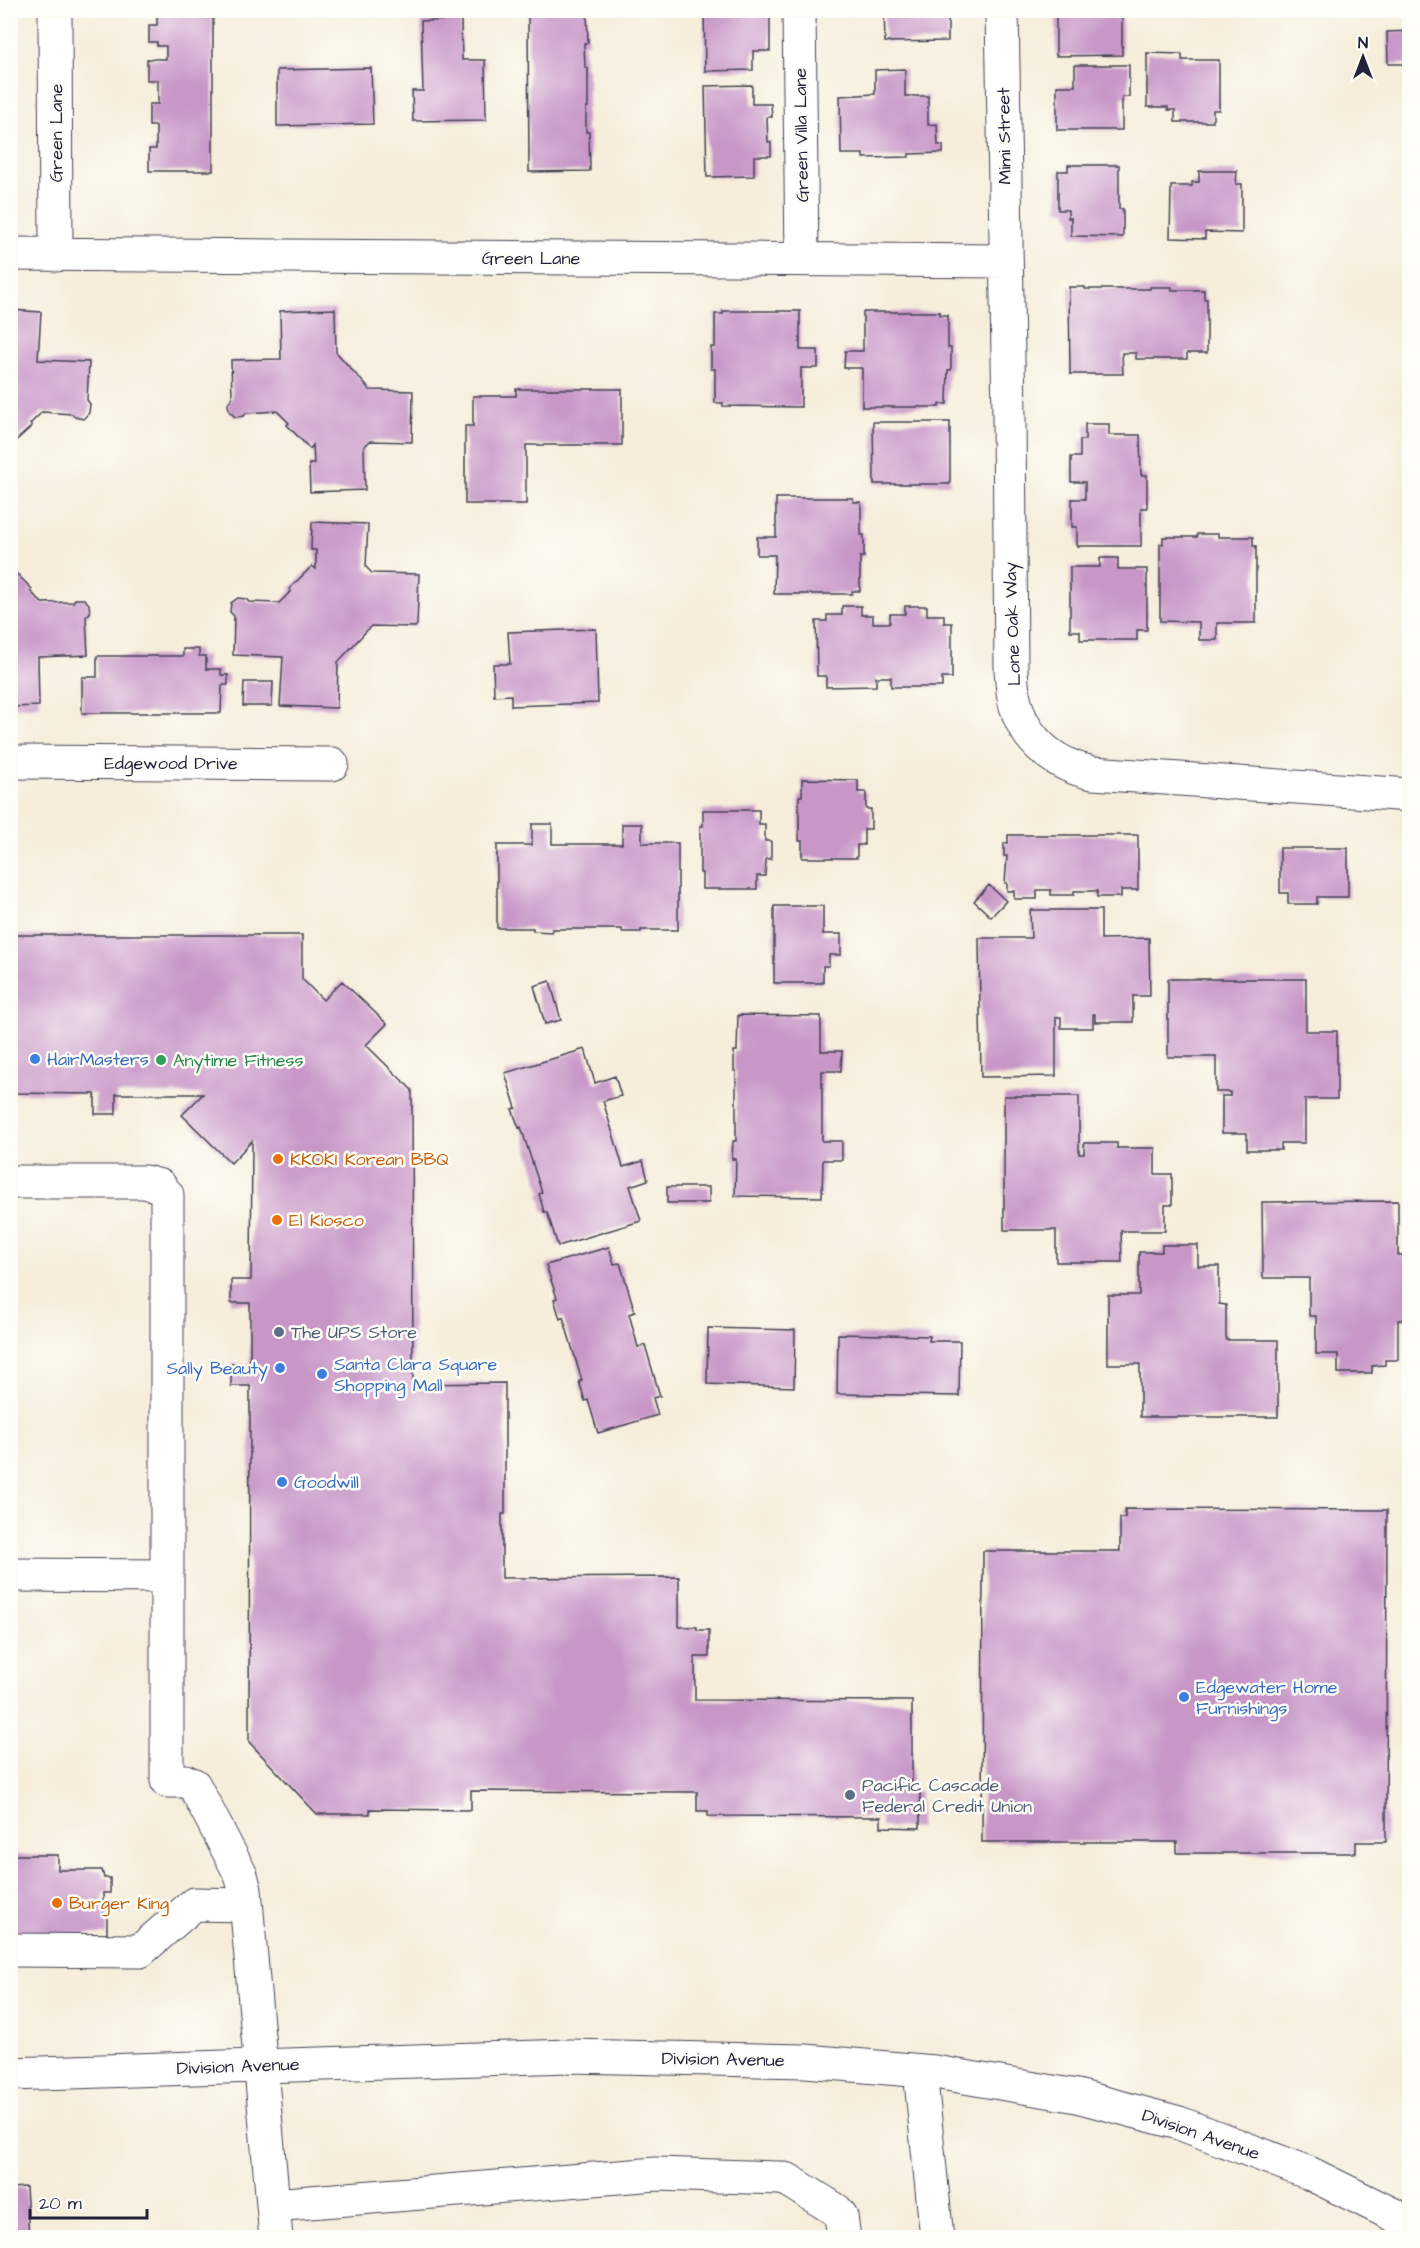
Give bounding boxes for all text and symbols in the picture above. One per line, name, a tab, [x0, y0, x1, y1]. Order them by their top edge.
north arrow	[1333, 27, 1393, 87]
text: N	[1358, 32, 1368, 54]
street label: Green Villa Lane	[788, 67, 815, 202]
street label: Green Lane	[44, 84, 69, 182]
street label: Mimi Street	[991, 87, 1018, 185]
street label: Green Lane	[482, 246, 580, 271]
street label: Lone Oak Way	[998, 561, 1028, 686]
street label: Edgewood Drive	[104, 751, 238, 777]
place label: HairMasters	[47, 1047, 149, 1072]
place label: Anytime Fitness	[173, 1048, 304, 1074]
marker: HairMasters	[28, 1052, 42, 1066]
marker: Anytime Fitness	[154, 1053, 168, 1067]
place label: KKOKI Korean BBQ	[290, 1147, 449, 1172]
marker: KKOKI Korean BBQ	[271, 1152, 285, 1166]
place label: El Kiosco	[289, 1208, 364, 1233]
marker: El Kiosco	[270, 1213, 284, 1227]
place label: The UPS Store	[291, 1320, 417, 1345]
marker: The UPS Store	[272, 1325, 286, 1339]
place label: Santa Clara Square Shopping Mall	[334, 1352, 497, 1399]
place label: Sally Beauty	[167, 1356, 268, 1382]
marker: Sally Beauty	[273, 1361, 287, 1375]
marker: Santa Clara Square Shopping Mall	[315, 1367, 329, 1381]
place label: Goodwill	[294, 1470, 359, 1495]
marker: Goodwill	[275, 1475, 289, 1489]
place label: Edgewater Home Furnishings	[1196, 1675, 1338, 1722]
marker: Edgewater Home Furnishings	[1177, 1690, 1191, 1704]
place label: Pacific Cascade Federal Credit Union	[862, 1773, 1032, 1819]
marker: Pacific Cascade Federal Credit Union	[843, 1788, 857, 1802]
place label: Burger King	[69, 1891, 169, 1917]
marker: Burger King	[50, 1896, 64, 1910]
street label: Division Avenue	[661, 2046, 785, 2073]
street label: Division Avenue	[176, 2052, 300, 2081]
street label: Division Avenue	[1139, 2103, 1263, 2166]
scale bar	[30, 2182, 147, 2220]
text: 20 m	[39, 2191, 82, 2216]

